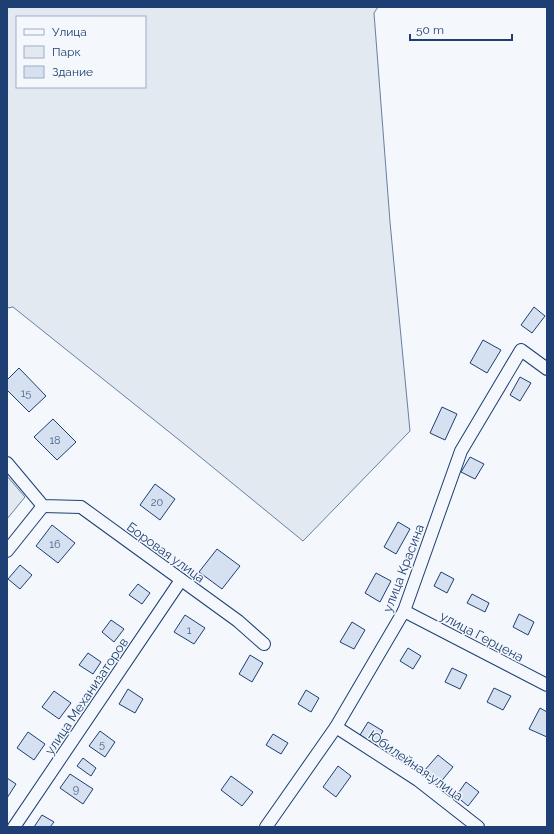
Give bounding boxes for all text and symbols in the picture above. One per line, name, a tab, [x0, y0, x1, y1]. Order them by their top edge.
legend	[16, 16, 146, 88]
scale bar	[410, 16, 512, 42]
text: 50 m	[416, 23, 444, 37]
text: Улица	[52, 25, 87, 39]
text: Парк	[52, 45, 81, 59]
text: Здание	[52, 65, 93, 79]
house number: 15	[21, 387, 31, 400]
house number: 18	[49, 434, 61, 447]
house number: 20	[151, 496, 163, 509]
street label: Боровая улица	[124, 519, 208, 586]
street label: улица Красина	[380, 522, 427, 614]
house number: 16	[49, 538, 61, 551]
street label: улица Герцена	[438, 608, 526, 665]
house number: 1	[187, 624, 192, 637]
street label: улица Механизаторов	[42, 635, 131, 757]
street label: Юбилейная улица	[365, 727, 466, 804]
house number: 5	[99, 738, 105, 751]
house number: 9	[73, 783, 79, 796]

